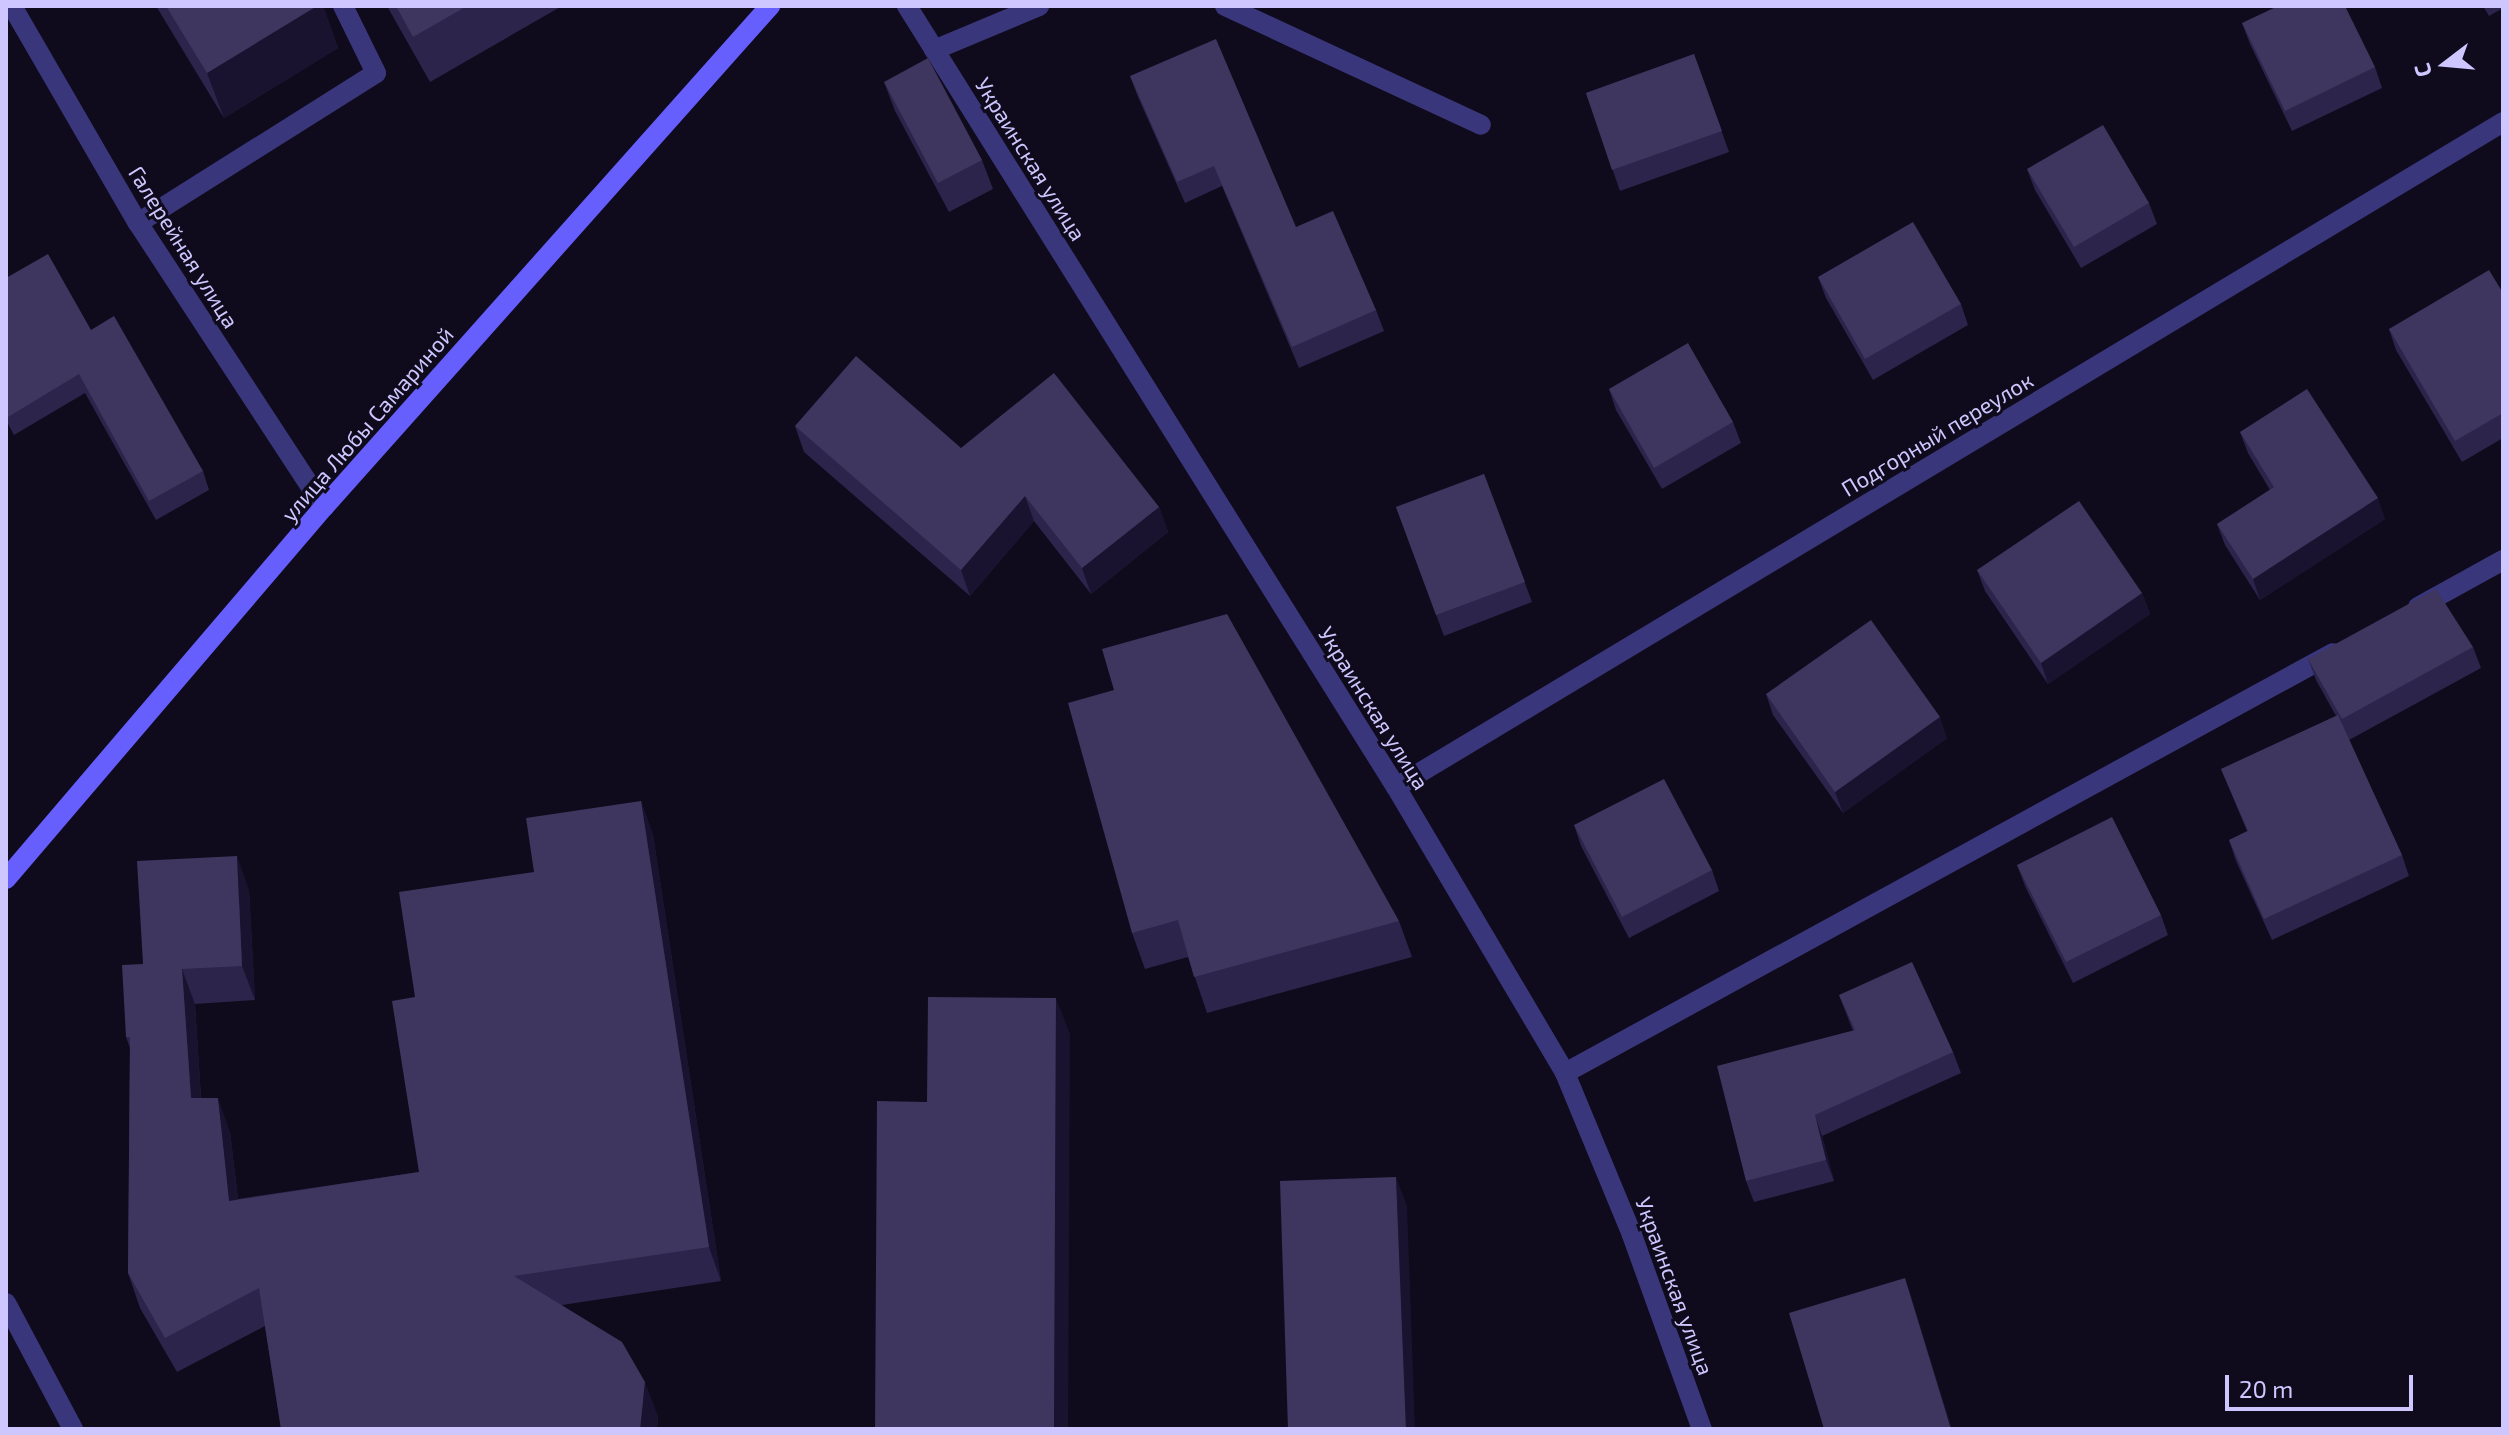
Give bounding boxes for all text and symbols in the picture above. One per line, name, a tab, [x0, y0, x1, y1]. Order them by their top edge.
north arrow	[2405, 24, 2485, 104]
text: С	[2408, 61, 2436, 80]
street label: Украинская улица	[970, 73, 1092, 245]
street label: Галерейная улица	[123, 161, 245, 333]
street label: улица Любы Самариной	[275, 321, 459, 527]
street label: Подгорный переулок	[1837, 366, 2037, 502]
street label: Украинская улица	[1313, 622, 1435, 794]
street label: Украинская улица	[1631, 1193, 1719, 1379]
scale bar	[2229, 1359, 2417, 1409]
text: 20 m	[2239, 1374, 2293, 1403]

